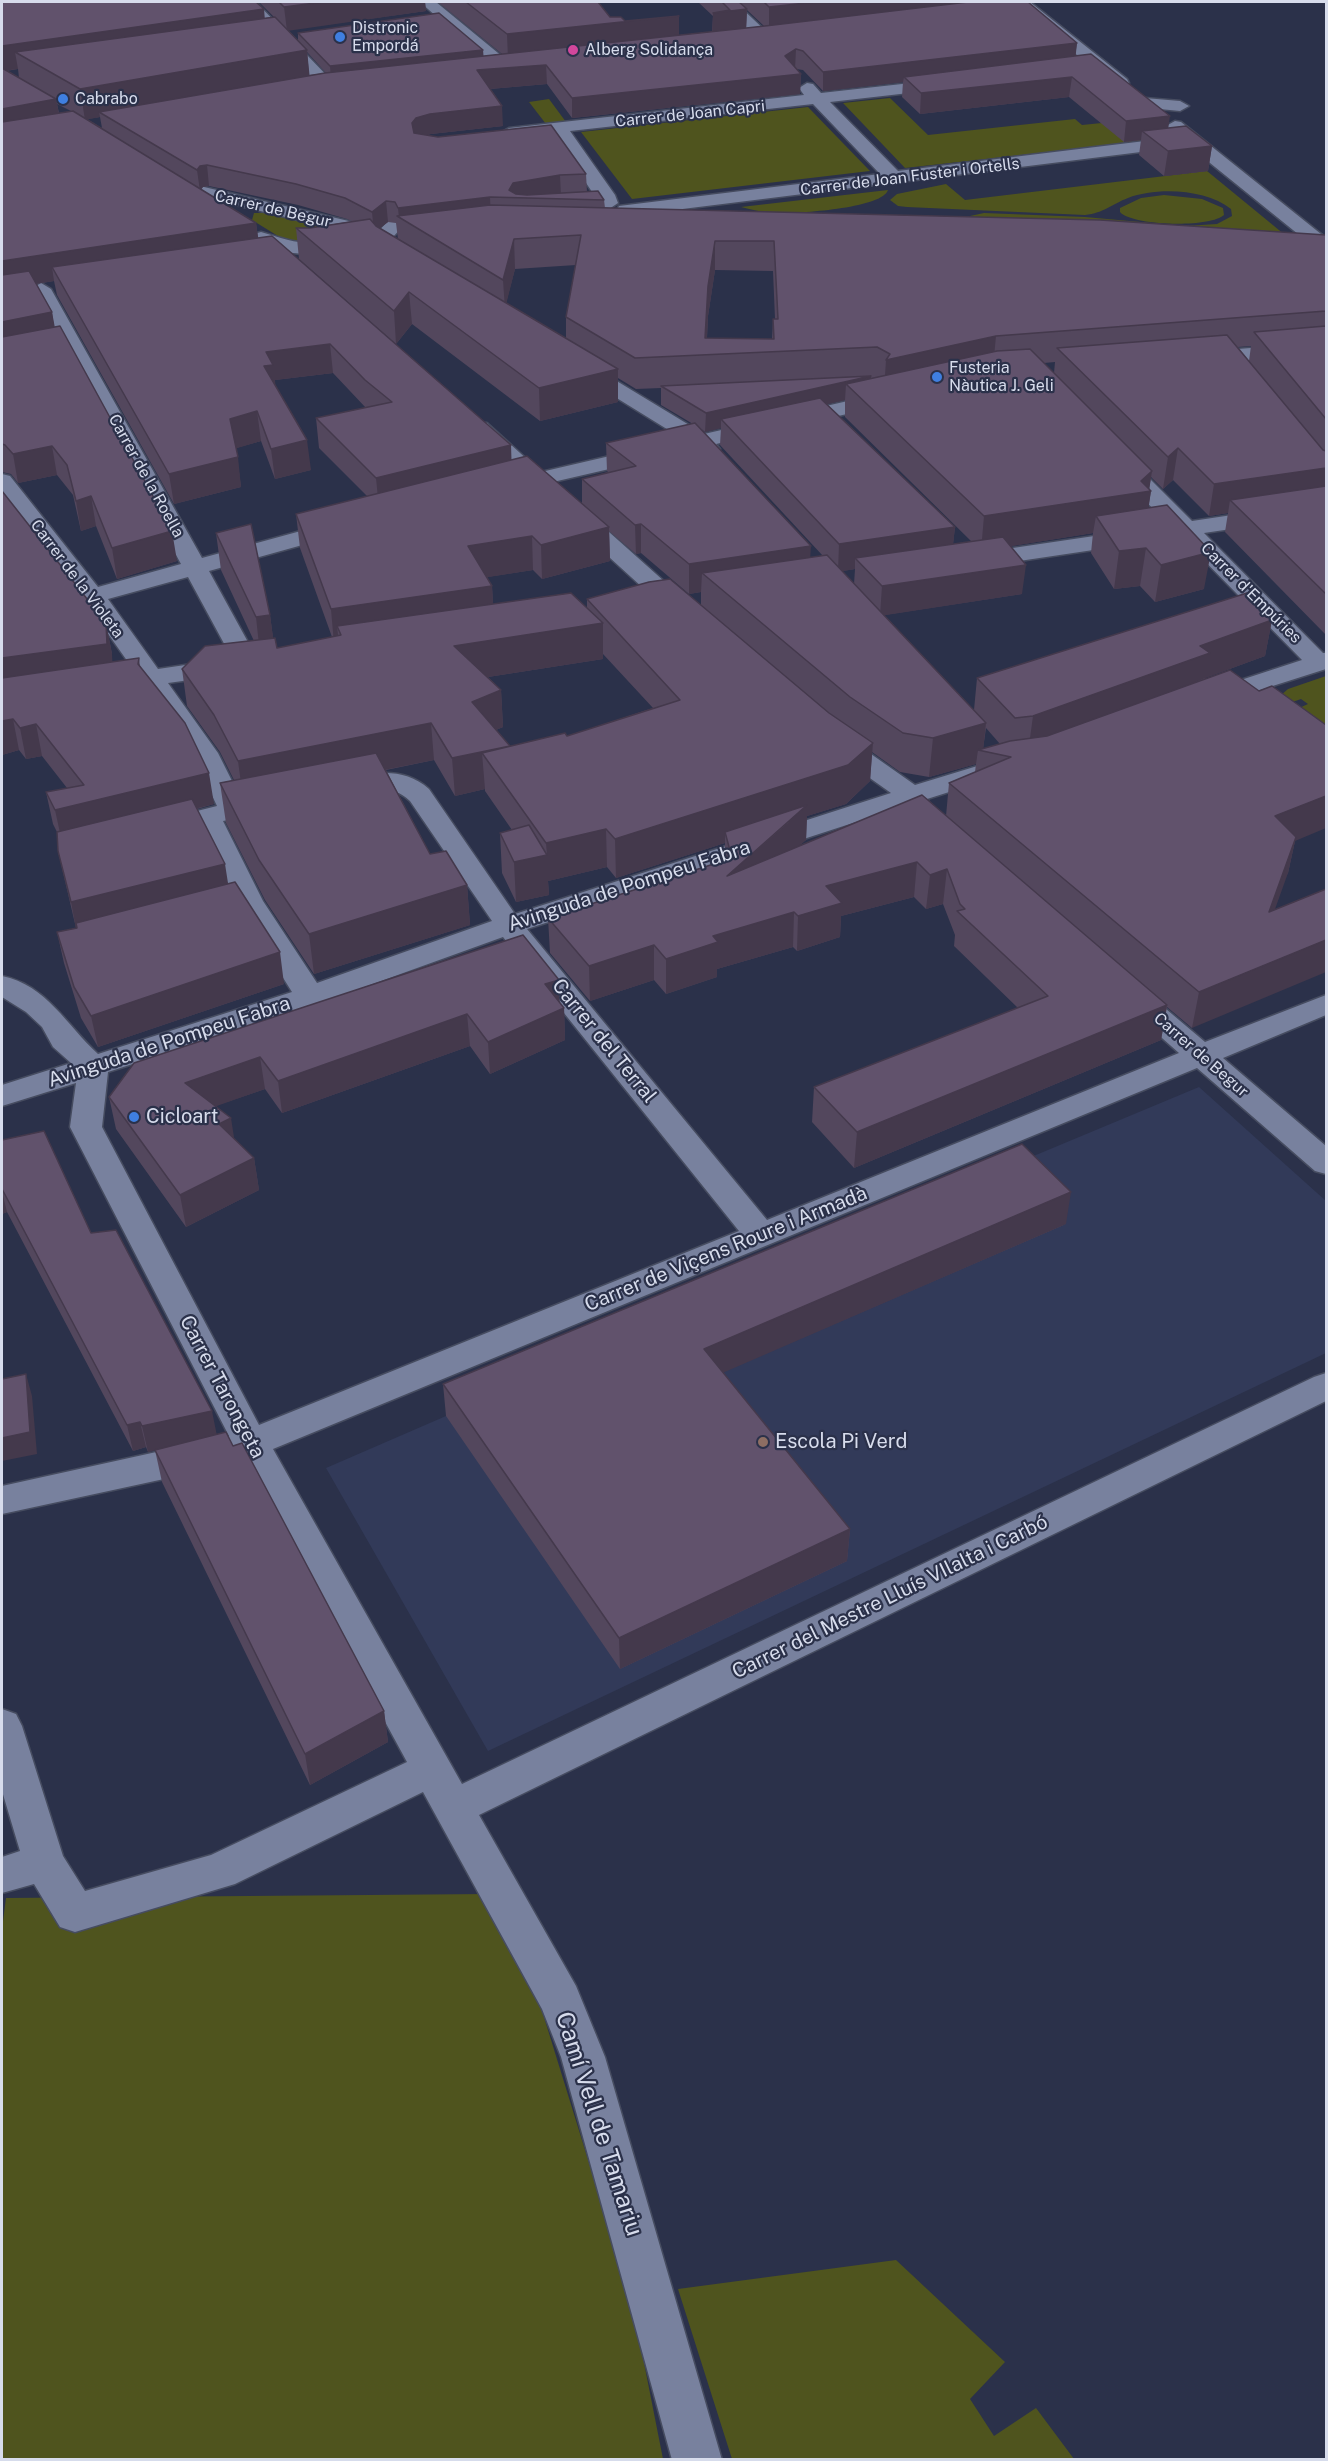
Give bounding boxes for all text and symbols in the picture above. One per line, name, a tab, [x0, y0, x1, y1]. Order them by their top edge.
place label: Distronic Empordá	[352, 18, 419, 56]
marker: Distronic Empordá	[333, 30, 347, 44]
place label: Alberg Solidança	[585, 40, 713, 60]
marker: Alberg Solidança	[566, 43, 580, 57]
place label: Cabrabo	[75, 89, 138, 109]
marker: Cabrabo	[56, 92, 70, 106]
street label: Carrer de Joan Capri	[614, 97, 766, 131]
street label: Carrer de Joan Fuster i Ortells	[799, 154, 1021, 200]
street label: Carrer de Begur	[213, 186, 333, 232]
place label: Fusteria Nàutica J. Geli	[949, 358, 1054, 396]
marker: Fusteria Nàutica J. Geli	[930, 370, 944, 384]
street label: Carrer de la Roella	[104, 411, 188, 541]
street label: Carrer de la Violeta	[26, 516, 128, 642]
street label: Carrer d'Empúries	[1197, 539, 1305, 647]
street label: Avinguda de Pompeu Fabra	[505, 835, 753, 937]
street label: Carrer del Terral	[547, 974, 661, 1108]
street label: Avinguda de Pompeu Fabra	[45, 991, 293, 1093]
street label: Carrer de Begur	[1150, 1009, 1252, 1101]
place label: Cicloart	[146, 1105, 219, 1129]
marker: Cicloart	[127, 1110, 141, 1124]
street label: Carrer de Viçens Roure i Armadà	[581, 1181, 871, 1317]
street label: Carrer Tarongeta	[174, 1312, 270, 1462]
place label: Escola Pi Verd	[775, 1430, 907, 1454]
marker: Escola Pi Verd	[756, 1435, 770, 1449]
street label: Carrer del Mestre Lluís VIlalta i Carbó	[728, 1510, 1052, 1684]
street label: Camí Vell de Tamariu	[549, 2008, 649, 2240]

